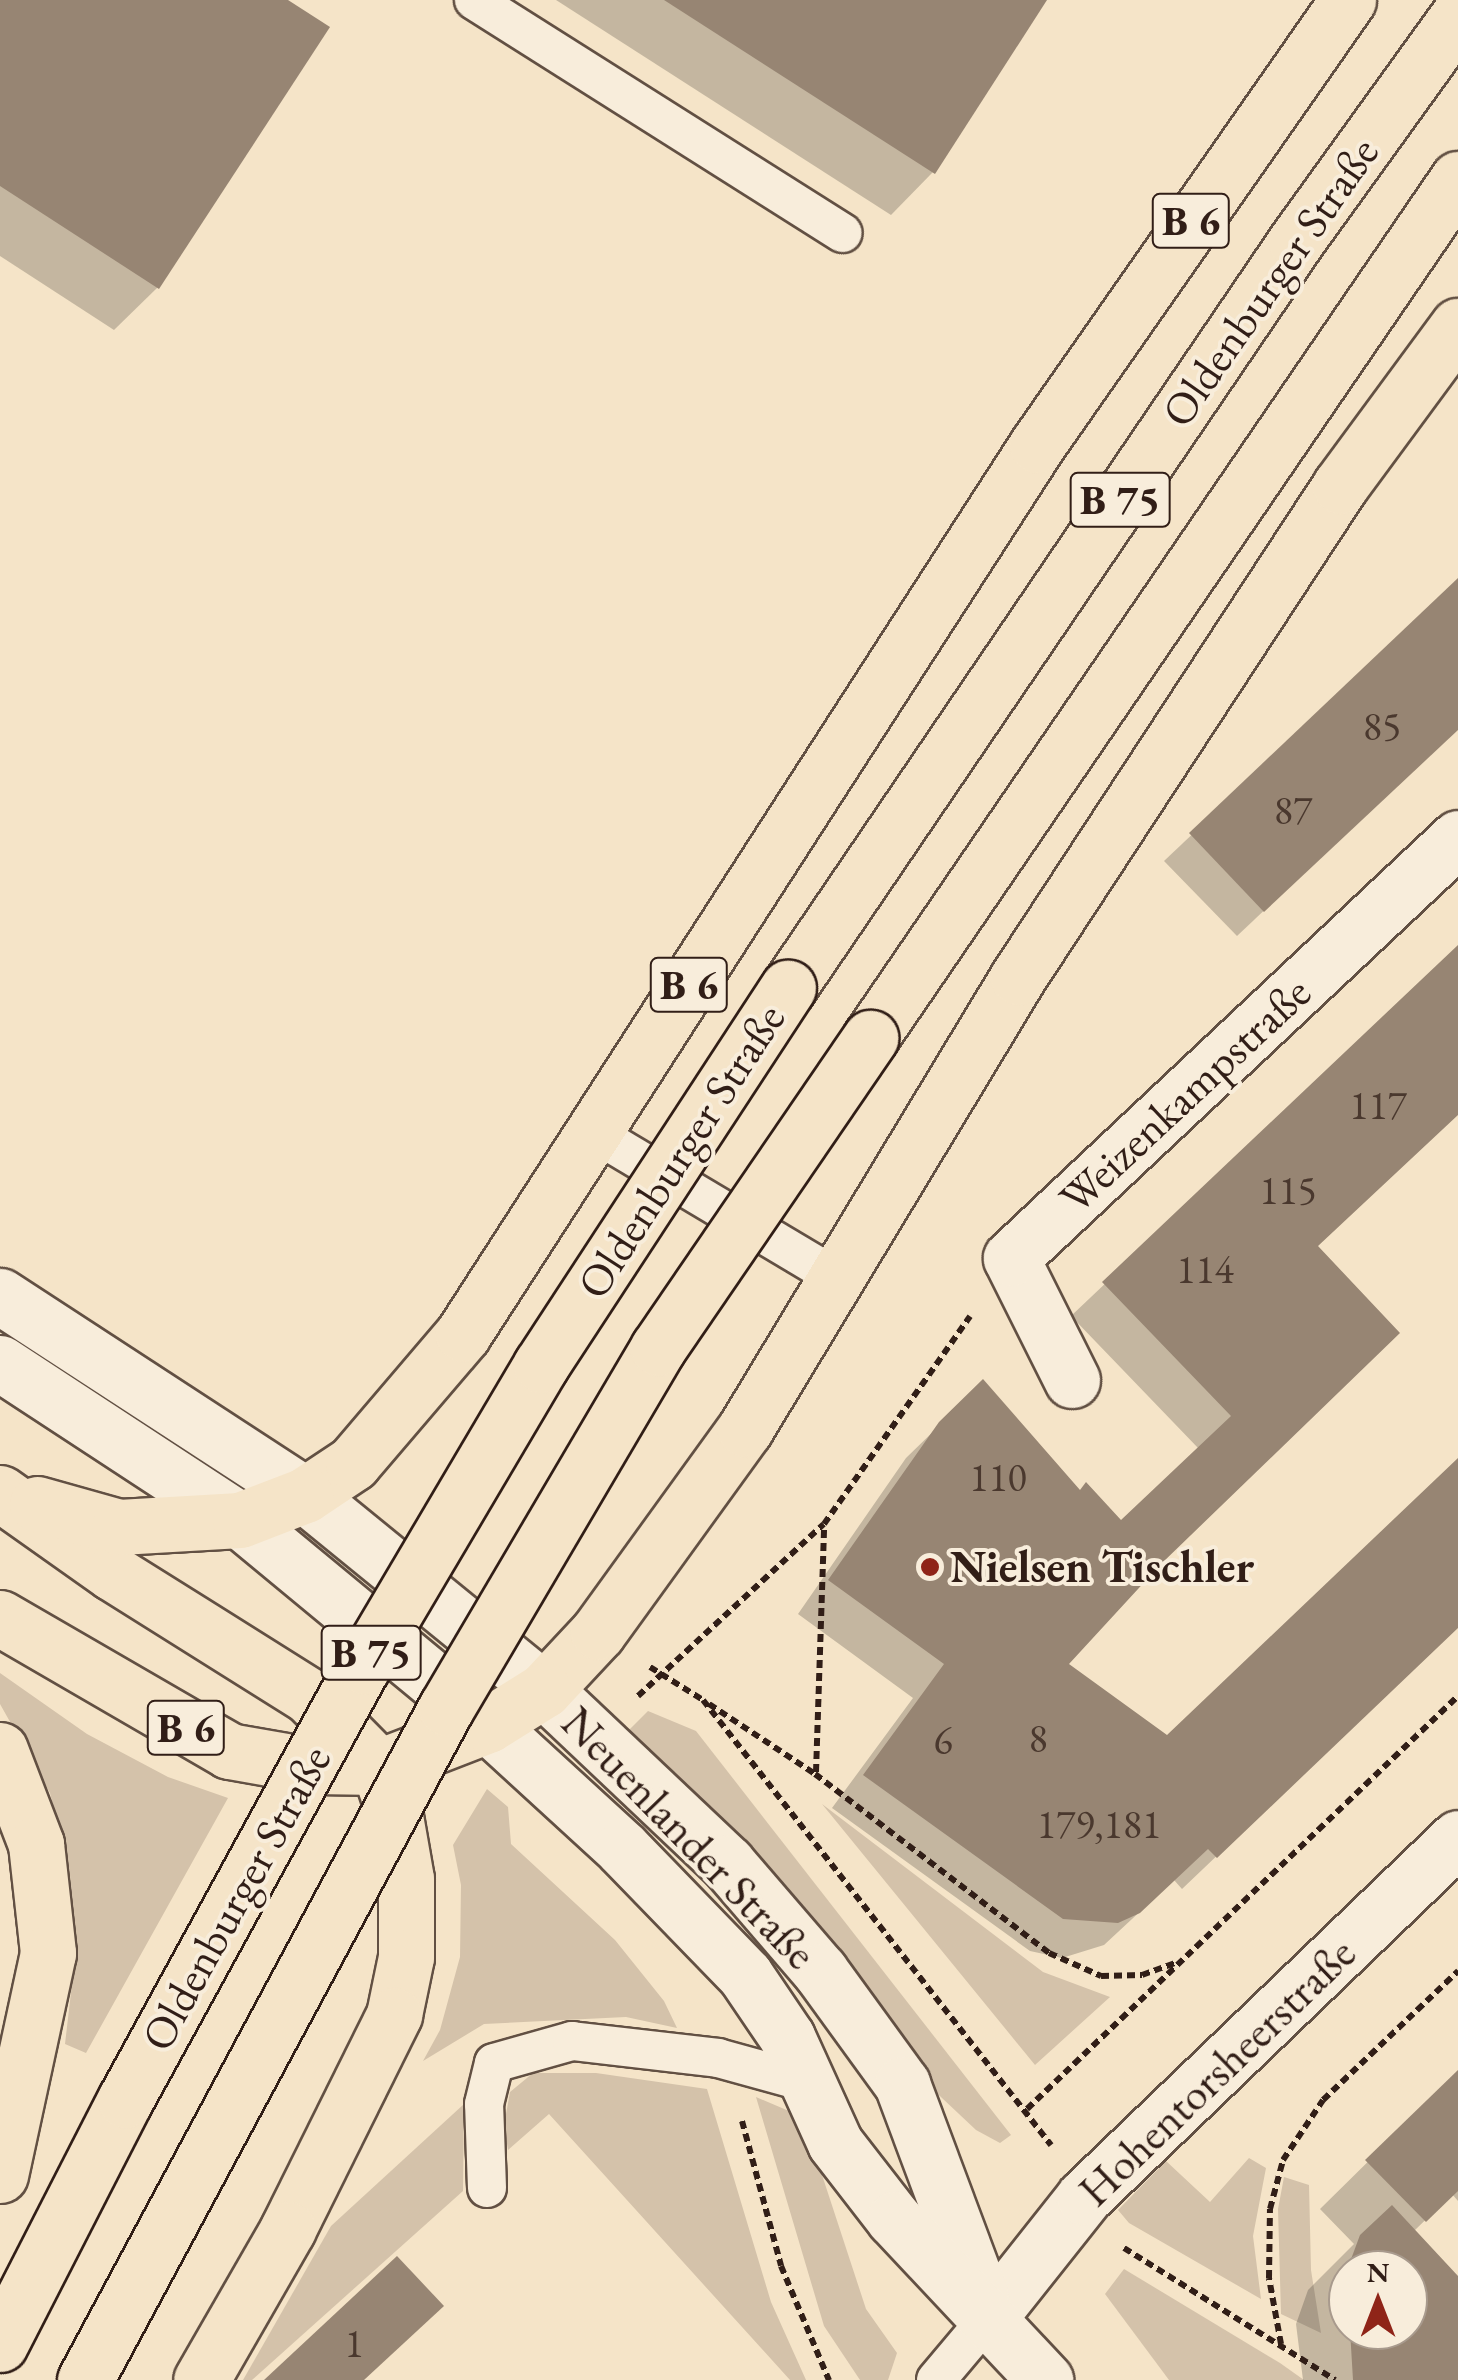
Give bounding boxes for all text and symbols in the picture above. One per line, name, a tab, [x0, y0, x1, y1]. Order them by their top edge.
street label: Oldenburger Straße	[1150, 127, 1390, 437]
road number: B 6	[1151, 184, 1231, 258]
road number: B 75	[1068, 463, 1172, 537]
house number: 85	[1363, 702, 1401, 750]
house number: 87	[1274, 786, 1312, 834]
road number: B 6	[649, 948, 729, 1022]
street label: Weizenkampstraße	[1049, 965, 1321, 1225]
street label: Oldenburger Straße	[566, 993, 796, 1309]
house number: 117	[1349, 1081, 1407, 1129]
house number: 115	[1259, 1166, 1317, 1214]
house number: 114	[1176, 1245, 1234, 1293]
house number: 110	[969, 1453, 1027, 1501]
place label: Nielsen Tischler	[950, 1540, 1254, 1594]
marker: Nielsen Tischler	[919, 1556, 941, 1578]
road number: B 75	[318, 1616, 424, 1690]
road number: B 6	[146, 1691, 226, 1765]
street label: Neuenlander Straße	[550, 1696, 828, 1980]
house number: 8	[1028, 1714, 1048, 1762]
house number: 6	[933, 1716, 953, 1764]
street label: Oldenburger Straße	[130, 1736, 342, 2060]
house number: 179,181	[1037, 1800, 1161, 1848]
street label: Hohentorsheerstraße	[1068, 1926, 1366, 2218]
north arrow	[1328, 2250, 1428, 2350]
text: N	[1367, 2254, 1389, 2290]
house number: 1	[344, 2319, 364, 2367]

